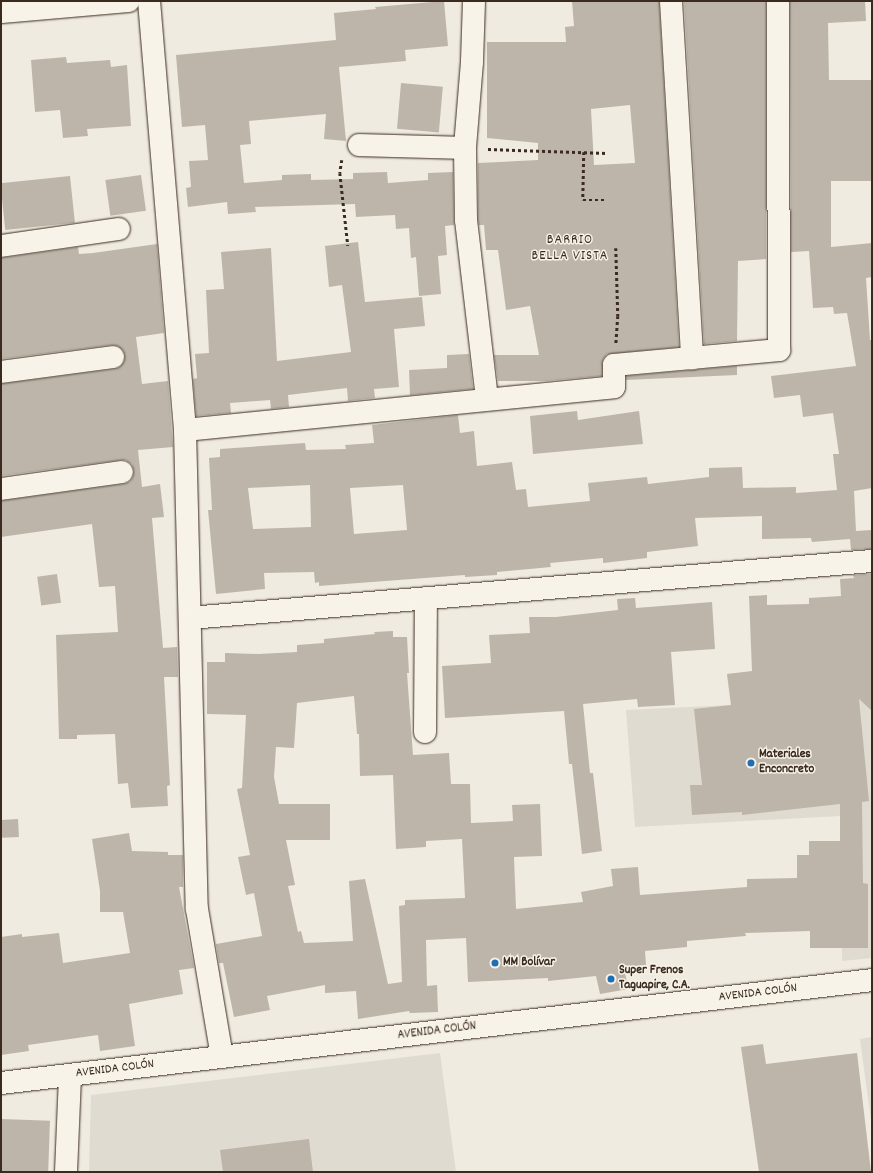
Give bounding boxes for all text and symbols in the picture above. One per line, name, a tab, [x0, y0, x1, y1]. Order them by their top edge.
district label: BARRIO BELLA VISTA	[532, 232, 608, 264]
place label: Materiales Enconcreto	[759, 748, 814, 779]
marker: Materiales Enconcreto	[746, 758, 756, 768]
place label: MM Bolívar	[503, 955, 555, 971]
marker: MM Bolívar	[490, 958, 500, 968]
place label: Super Frenos Taguapire, C.A.	[619, 964, 690, 995]
marker: Super Frenos Taguapire, C.A.	[606, 974, 616, 984]
street label: AVENIDA COLÓN	[718, 981, 798, 1007]
street label: AVENIDA COLÓN	[397, 1019, 477, 1045]
street label: AVENIDA COLÓN	[75, 1057, 155, 1083]

